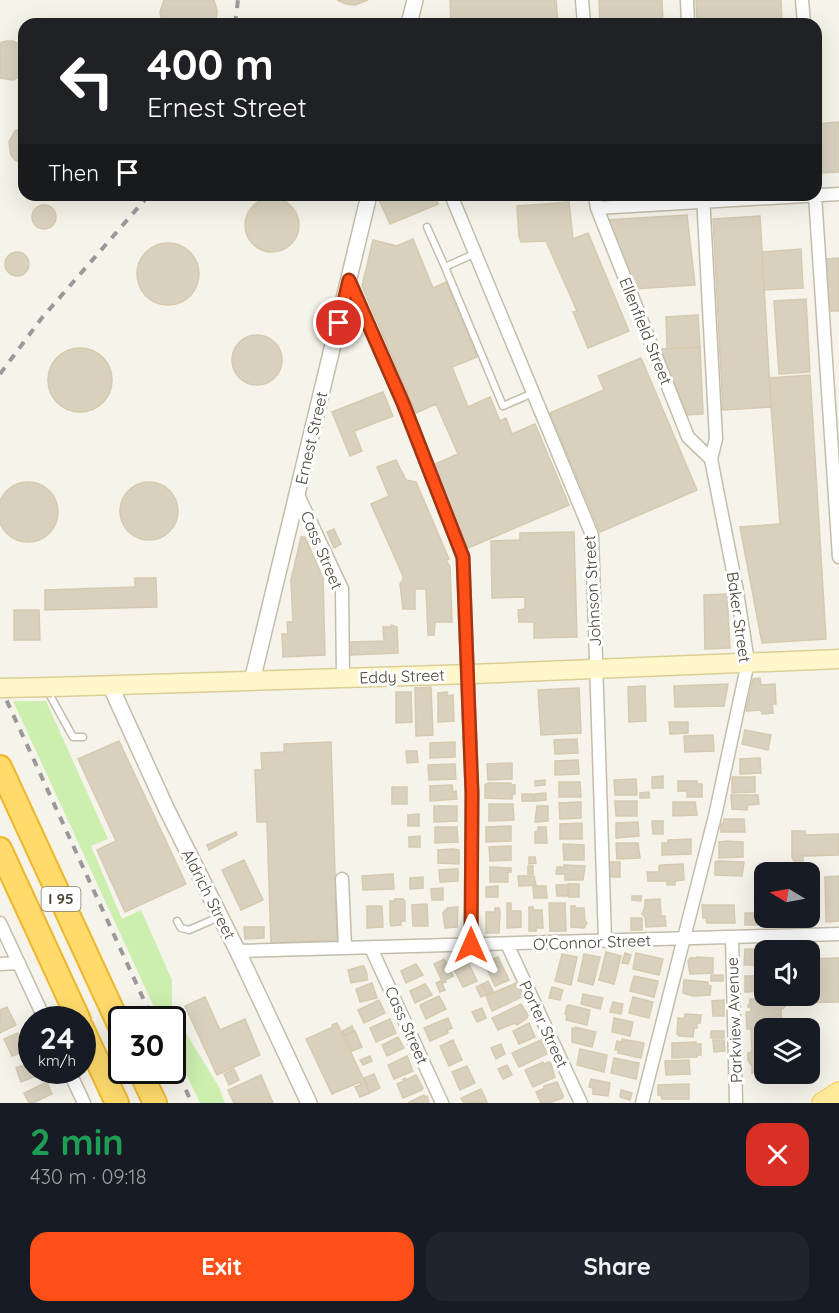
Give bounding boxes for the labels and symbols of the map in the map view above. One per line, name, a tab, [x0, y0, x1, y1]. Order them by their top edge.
street label: Ellenfield Street	[615, 274, 677, 388]
pin	[313, 297, 364, 348]
street label: Ernest Street	[291, 390, 331, 486]
street label: Cass Street	[297, 508, 347, 592]
street label: Johnson Street	[579, 535, 605, 647]
street label: Baker Street	[723, 570, 755, 664]
street label: Eddy Street	[359, 665, 445, 687]
street label: Aldrich Street	[178, 846, 240, 942]
north arrow	[754, 862, 820, 928]
road number: I 95	[42, 887, 80, 911]
position arrow	[439, 913, 503, 977]
street label: O'Connor Street	[533, 930, 651, 954]
street label: Parkview Avenue	[722, 957, 746, 1083]
street label: Porter Street	[515, 977, 573, 1071]
street label: Cass Street	[381, 983, 433, 1067]
speed limit sign: 30	[108, 1006, 186, 1084]

